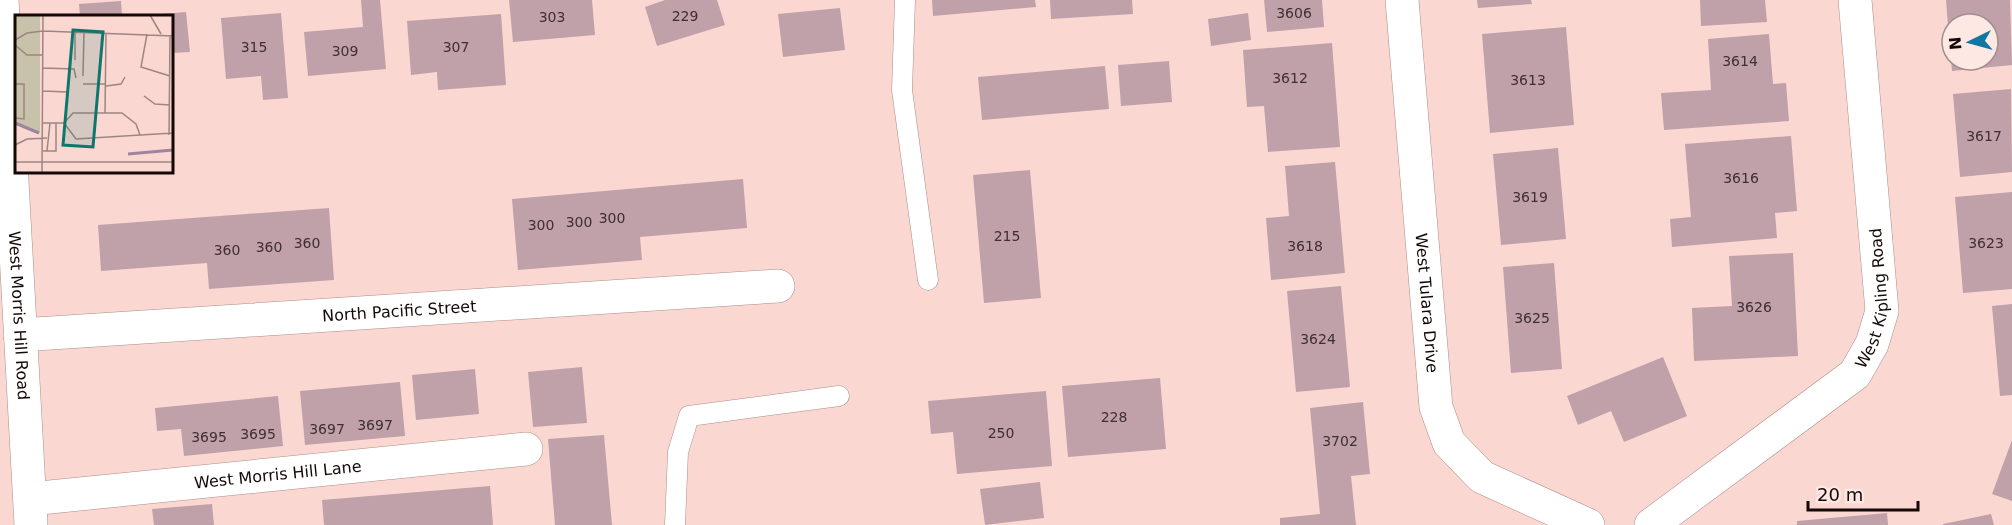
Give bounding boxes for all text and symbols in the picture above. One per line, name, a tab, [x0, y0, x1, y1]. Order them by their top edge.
house number: 3606	[1276, 5, 1312, 21]
house number: 229	[672, 8, 698, 24]
house number: 303	[539, 9, 565, 25]
north arrow	[1940, 12, 2000, 72]
inset map	[15, 15, 172, 172]
text: N	[1946, 36, 1966, 51]
house number: 315	[241, 39, 267, 55]
house number: 307	[443, 39, 469, 55]
house number: 309	[332, 43, 358, 59]
house number: 3614	[1722, 53, 1758, 69]
house number: 3612	[1272, 70, 1308, 86]
house number: 3613	[1510, 72, 1546, 88]
house number: 3617	[1966, 128, 2002, 144]
house number: 3616	[1723, 170, 1759, 186]
house number: 3619	[1512, 189, 1548, 205]
house number: 300	[599, 210, 625, 226]
house number: 300	[566, 214, 592, 230]
house number: 300	[528, 217, 554, 233]
street label: West Kipling Road	[1851, 227, 1892, 372]
house number: 215	[994, 228, 1020, 244]
street label: West Morris Hill Road	[5, 230, 33, 401]
street label: West Tulara Drive	[1411, 232, 1442, 374]
house number: 360	[294, 235, 320, 251]
house number: 3623	[1968, 235, 2004, 251]
house number: 3618	[1287, 238, 1323, 254]
house number: 360	[256, 239, 282, 255]
house number: 360	[214, 242, 240, 258]
street label: North Pacific Street	[322, 297, 477, 325]
house number: 3626	[1736, 299, 1772, 315]
house number: 3625	[1514, 310, 1550, 326]
house number: 3624	[1300, 331, 1336, 347]
house number: 228	[1101, 409, 1127, 425]
house number: 3697	[357, 417, 393, 433]
house number: 3697	[309, 421, 345, 437]
house number: 250	[988, 425, 1014, 441]
house number: 3695	[240, 426, 276, 442]
house number: 3695	[191, 429, 227, 445]
house number: 3702	[1322, 433, 1358, 449]
street label: West Morris Hill Lane	[193, 457, 362, 492]
scale bar	[1808, 474, 1918, 512]
text: 20 m	[1817, 484, 1863, 505]

